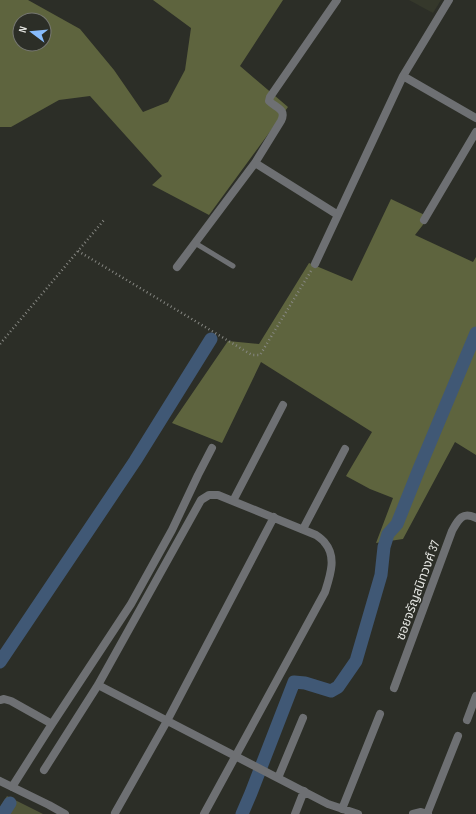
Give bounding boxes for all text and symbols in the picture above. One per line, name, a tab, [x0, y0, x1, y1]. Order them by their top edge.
north arrow	[12, 12, 52, 52]
text: N	[16, 25, 30, 34]
street label: ซอยจรัญสนิทวงศ์ 37	[392, 537, 444, 642]

